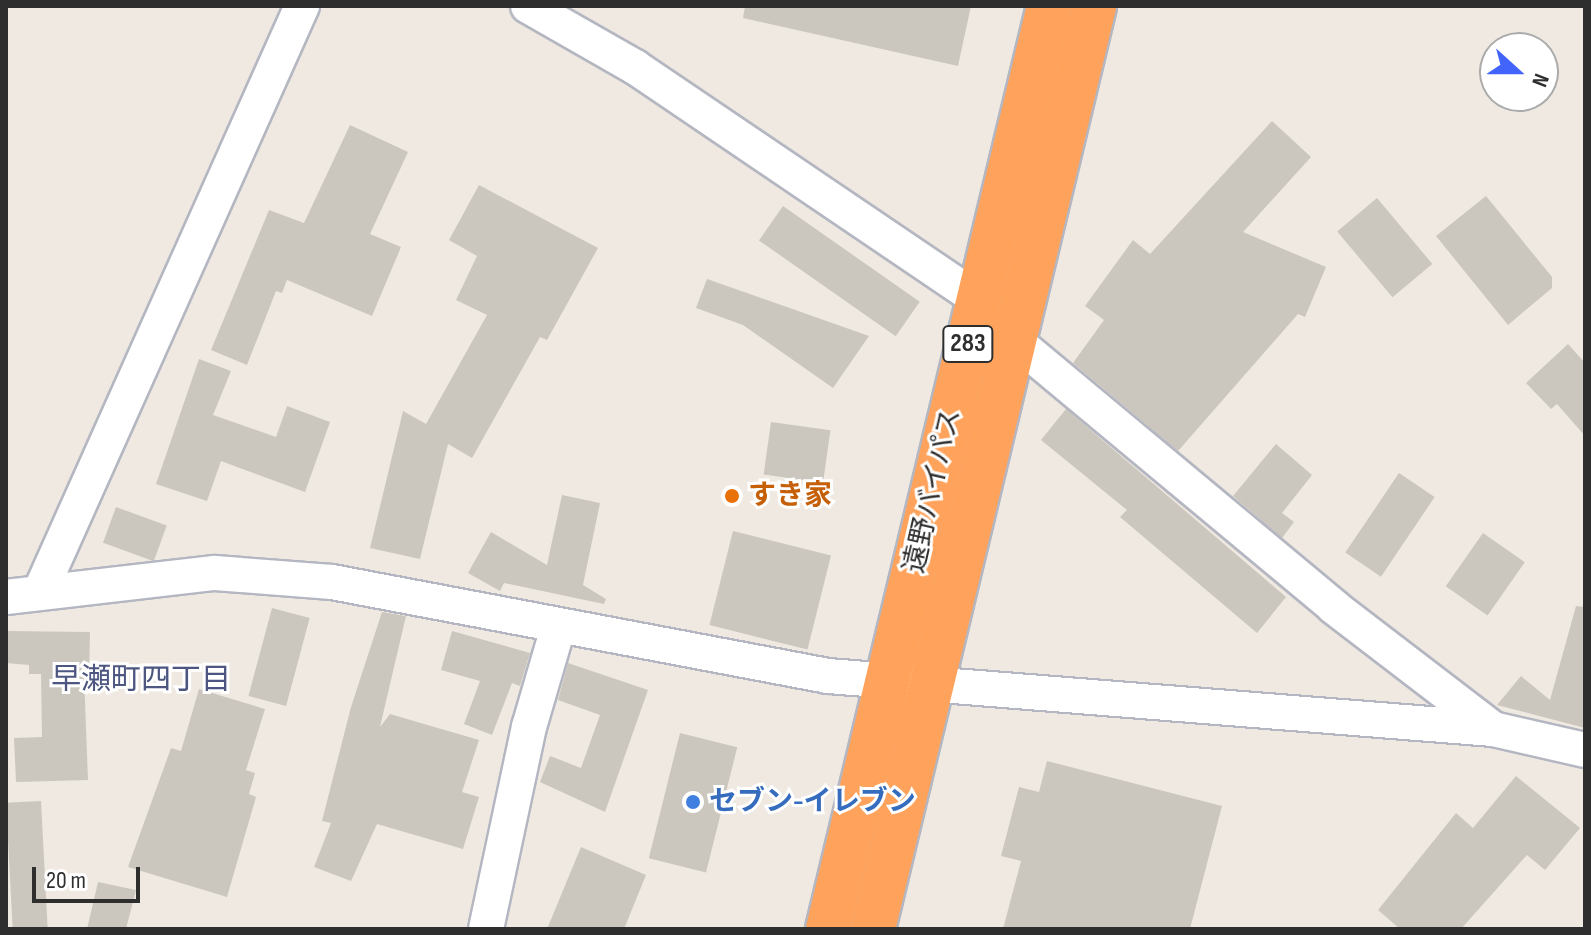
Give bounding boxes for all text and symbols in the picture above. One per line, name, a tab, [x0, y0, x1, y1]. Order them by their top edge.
north arrow	[1479, 32, 1559, 112]
text: N	[1525, 70, 1555, 90]
road number: 283	[942, 322, 994, 366]
street label: 遠野バイパス	[898, 405, 968, 577]
place label: すき家	[748, 479, 832, 513]
marker: すき家	[723, 487, 741, 505]
district label: 早瀬町四丁目	[51, 662, 231, 698]
place label: セブン-イレブン	[709, 785, 916, 819]
marker: セブン-イレブン	[684, 793, 702, 811]
scale bar	[36, 851, 144, 901]
text: 20 m	[46, 866, 86, 895]

